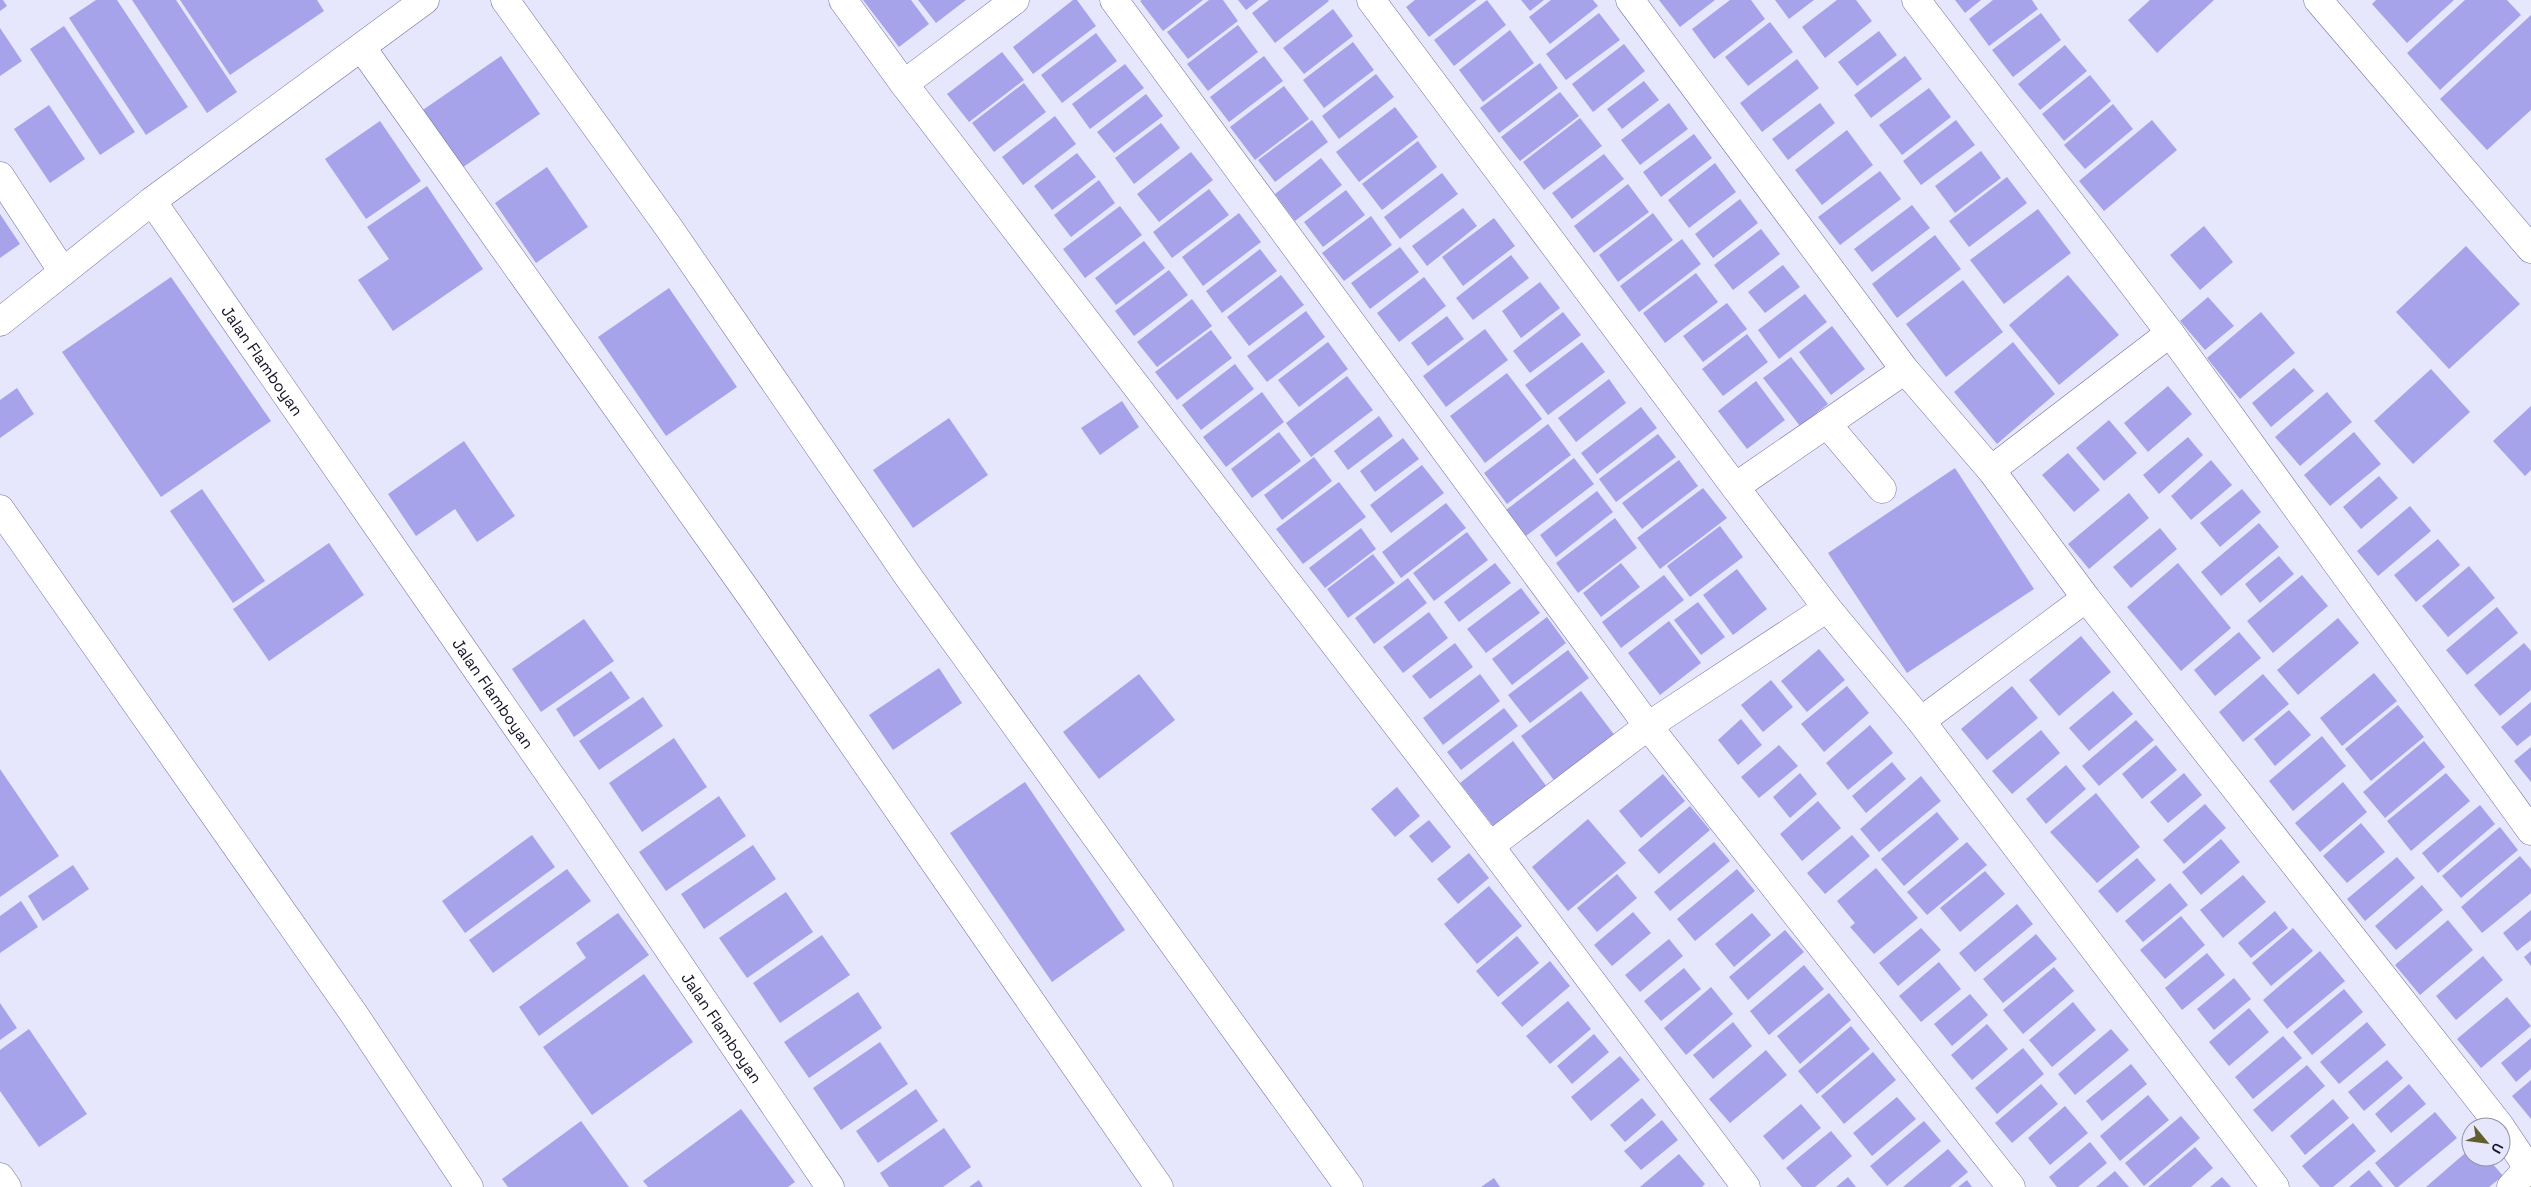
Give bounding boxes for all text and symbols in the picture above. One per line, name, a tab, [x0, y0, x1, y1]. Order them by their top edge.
street label: Jalan Flamboyan	[217, 301, 308, 420]
street label: Jalan Flamboyan	[448, 634, 539, 753]
street label: Jalan Flamboyan	[677, 968, 767, 1087]
north arrow	[2461, 1117, 2511, 1167]
text: U	[2487, 1140, 2508, 1157]

